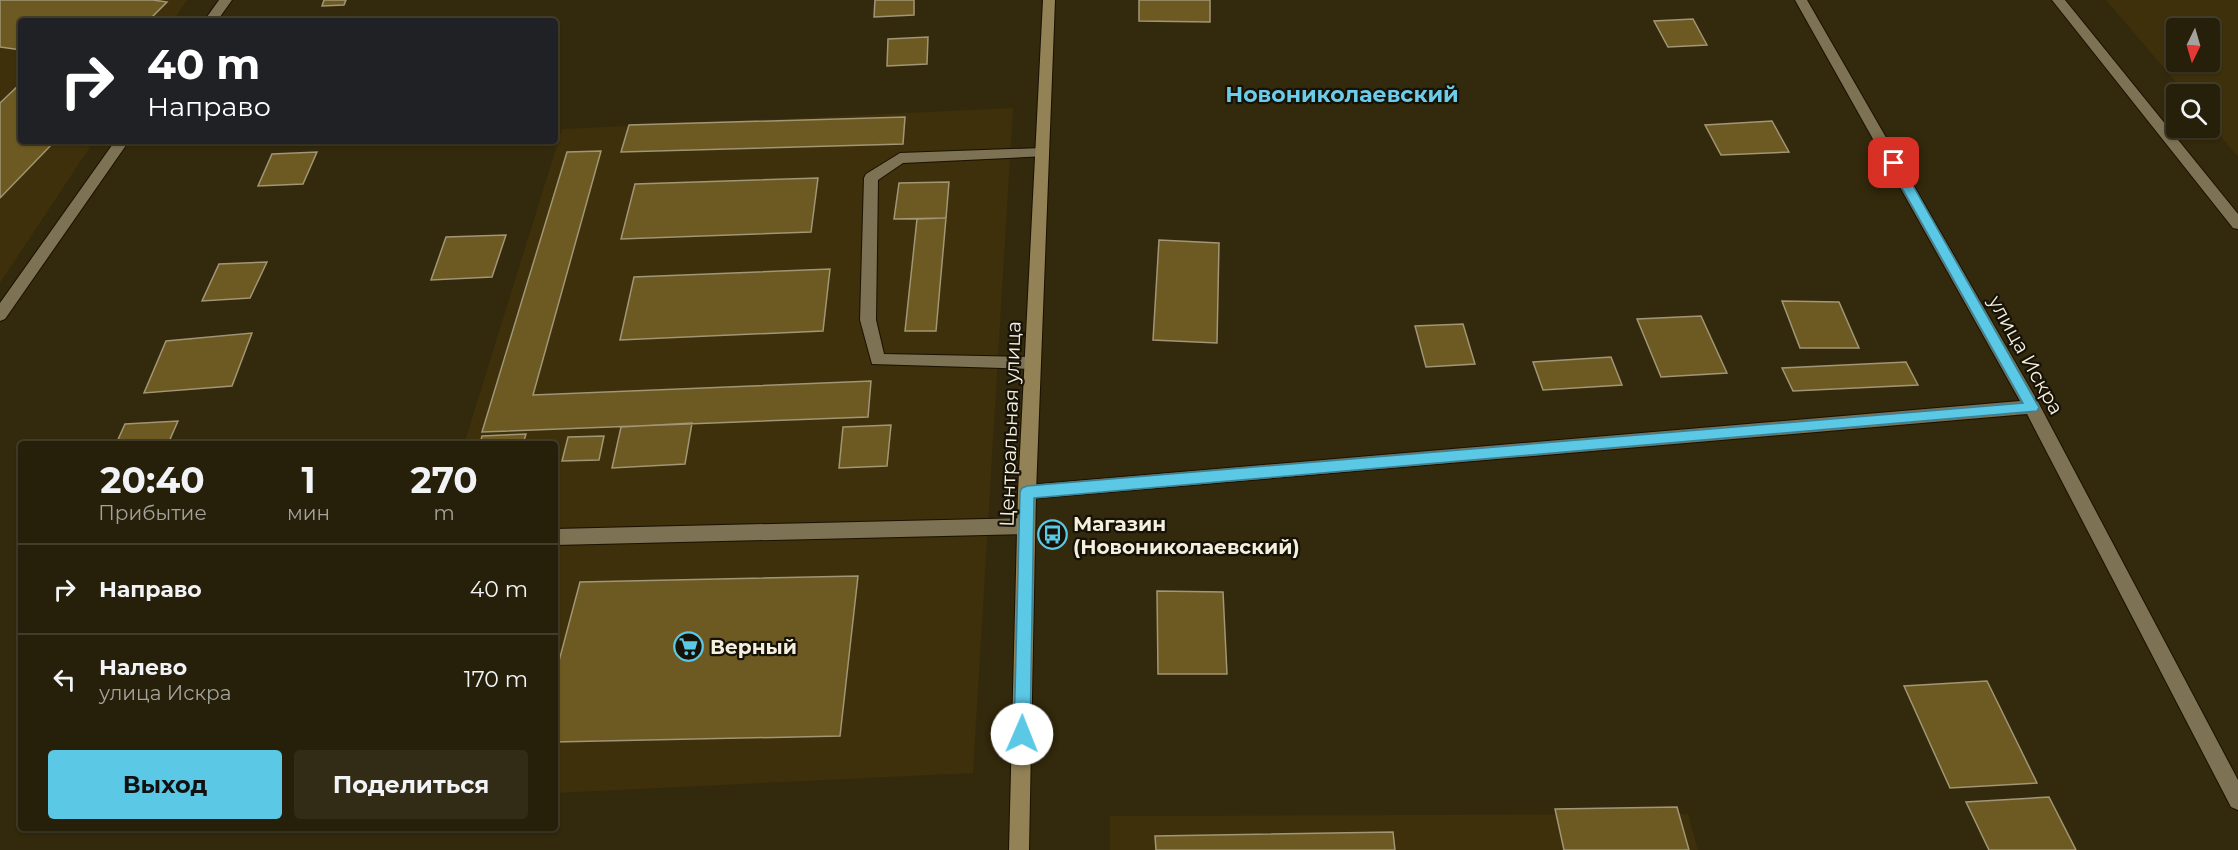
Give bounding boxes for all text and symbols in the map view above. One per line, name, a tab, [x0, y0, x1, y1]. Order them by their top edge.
north arrow	[2166, 18, 2220, 72]
map controls	[2166, 18, 2220, 138]
text: 40 m	[147, 38, 260, 90]
icon: right	[48, 42, 126, 120]
district label: Новониколаевский	[1225, 81, 1459, 108]
button: search	[2166, 84, 2220, 138]
text: Направо	[147, 90, 271, 123]
pin	[1868, 137, 1919, 188]
icon: arrive	[1877, 146, 1910, 179]
street label: улица Искра	[1983, 290, 2069, 419]
street label: Центральная улица	[994, 321, 1026, 527]
text: 20:40	[100, 458, 205, 502]
text: 1	[302, 458, 316, 502]
text: 270	[410, 458, 478, 502]
text: Прибытие	[98, 501, 207, 525]
text: мин	[287, 501, 330, 525]
text: m	[433, 501, 455, 525]
place label: Магазин (Новониколаевский)	[1073, 512, 1300, 559]
bus stop icon: Магазин (Новониколаевский)	[1036, 519, 1068, 551]
icon: right	[48, 573, 81, 606]
text: Направо	[99, 576, 202, 603]
text: 40 m	[470, 576, 528, 603]
supermarket icon: Верный	[673, 631, 705, 663]
place label: Верный	[710, 635, 797, 659]
text: Налево	[99, 654, 187, 681]
icon: left	[48, 663, 81, 696]
text: 170 m	[464, 666, 528, 693]
text: улица Искра	[99, 681, 231, 705]
position arrow	[990, 702, 1054, 766]
button: Выход	[48, 750, 282, 819]
button: Поделиться	[294, 750, 528, 819]

